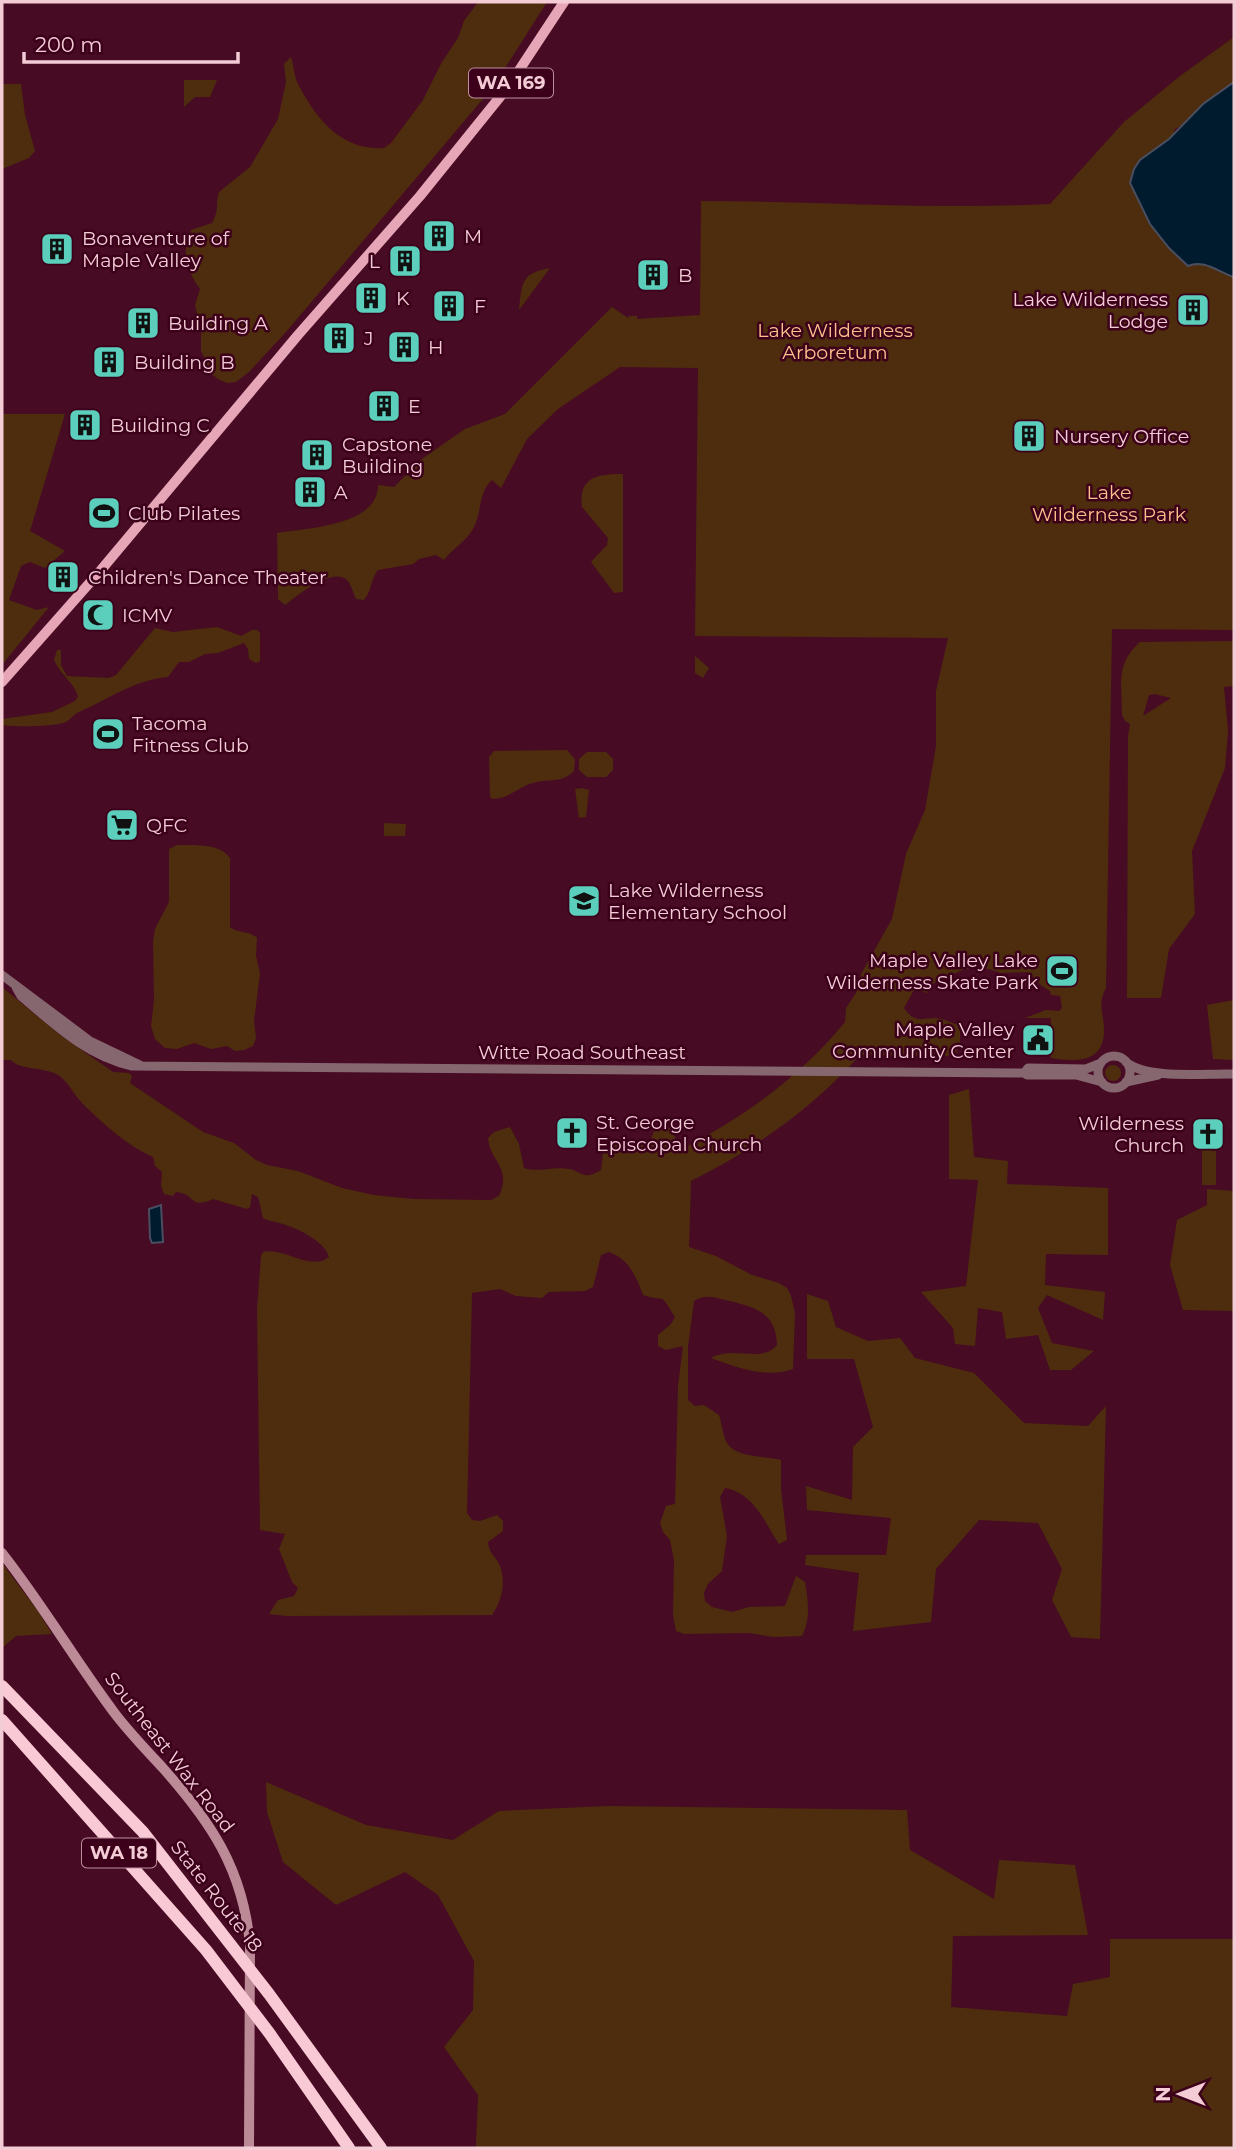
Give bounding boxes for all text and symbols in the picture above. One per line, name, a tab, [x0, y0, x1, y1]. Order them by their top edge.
scale bar	[24, 21, 238, 65]
text: 200 m	[35, 32, 102, 57]
road number: WA 169	[469, 68, 553, 98]
building icon: M	[420, 217, 458, 255]
place label: M	[464, 225, 482, 248]
place label: Bonaventure of Maple Valley	[82, 227, 231, 272]
building icon: Bonaventure of Maple Valley	[38, 230, 76, 268]
building icon: L	[386, 242, 424, 280]
place label: L	[369, 250, 381, 273]
building icon: B	[634, 256, 672, 294]
place label: B	[678, 264, 692, 287]
building icon: K	[352, 279, 390, 317]
place label: K	[396, 287, 410, 310]
building icon: F	[430, 287, 468, 325]
place label: Lake Wilderness Lodge	[1012, 288, 1168, 333]
building icon: Lake Wilderness Lodge	[1174, 291, 1212, 329]
place label: F	[474, 295, 486, 318]
building icon: Building A	[124, 304, 162, 342]
place label: Building A	[168, 312, 268, 335]
building icon: J	[320, 319, 358, 357]
park label: Lake Wilderness Arboretum	[757, 319, 913, 364]
place label: J	[363, 327, 374, 350]
building icon: H	[385, 328, 423, 366]
place label: H	[428, 336, 443, 359]
building icon: Building B	[90, 343, 128, 381]
place label: Building B	[134, 351, 234, 374]
building icon: E	[365, 387, 403, 425]
place label: E	[408, 395, 421, 418]
building icon: Building C	[66, 406, 104, 444]
place label: Building C	[110, 414, 210, 437]
building icon: Nursery Office	[1010, 417, 1048, 455]
place label: Nursery Office	[1054, 425, 1189, 448]
place label: Capstone Building	[342, 433, 432, 478]
building icon: Capstone Building	[298, 436, 336, 474]
building icon: A	[291, 473, 329, 511]
place label: A	[334, 481, 348, 504]
park label: Lake Wilderness Park	[1032, 481, 1187, 526]
sports icon: Club Pilates	[85, 494, 123, 532]
place label: Club Pilates	[128, 502, 240, 525]
building icon: Children's Dance Theater	[44, 558, 82, 596]
place label: Children's Dance Theater	[88, 566, 327, 589]
mosque icon: ICMV	[79, 596, 117, 634]
place label: ICMV	[122, 604, 173, 627]
place label: Tacoma Fitness Club	[132, 712, 249, 757]
sports icon: Tacoma Fitness Club	[89, 715, 127, 753]
supermarket icon: QFC	[103, 806, 141, 844]
place label: QFC	[146, 814, 187, 837]
place label: Lake Wilderness Elementary School	[608, 879, 787, 924]
school or university icon: Lake Wilderness Elementary School	[565, 882, 603, 920]
place label: Maple Valley Lake Wilderness Skate Park	[826, 949, 1039, 994]
sports icon: Maple Valley Lake Wilderness Skate Park	[1043, 952, 1081, 990]
place label: Maple Valley Community Center	[832, 1018, 1015, 1063]
public building icon: Maple Valley Community Center	[1019, 1021, 1057, 1059]
street label: Witte Road Southeast	[478, 1041, 686, 1064]
place label: St. George Episcopal Church	[596, 1111, 762, 1156]
place label: Wilderness Church	[1078, 1112, 1184, 1157]
church icon: St. George Episcopal Church	[553, 1114, 591, 1152]
church icon: Wilderness Church	[1189, 1115, 1227, 1153]
street label: Southeast Wax Road	[100, 1667, 239, 1837]
street label: State Route 18	[166, 1836, 267, 1957]
road number: WA 18	[82, 1839, 156, 1868]
north arrow	[1145, 2059, 1215, 2129]
text: N	[1152, 2086, 1175, 2102]

